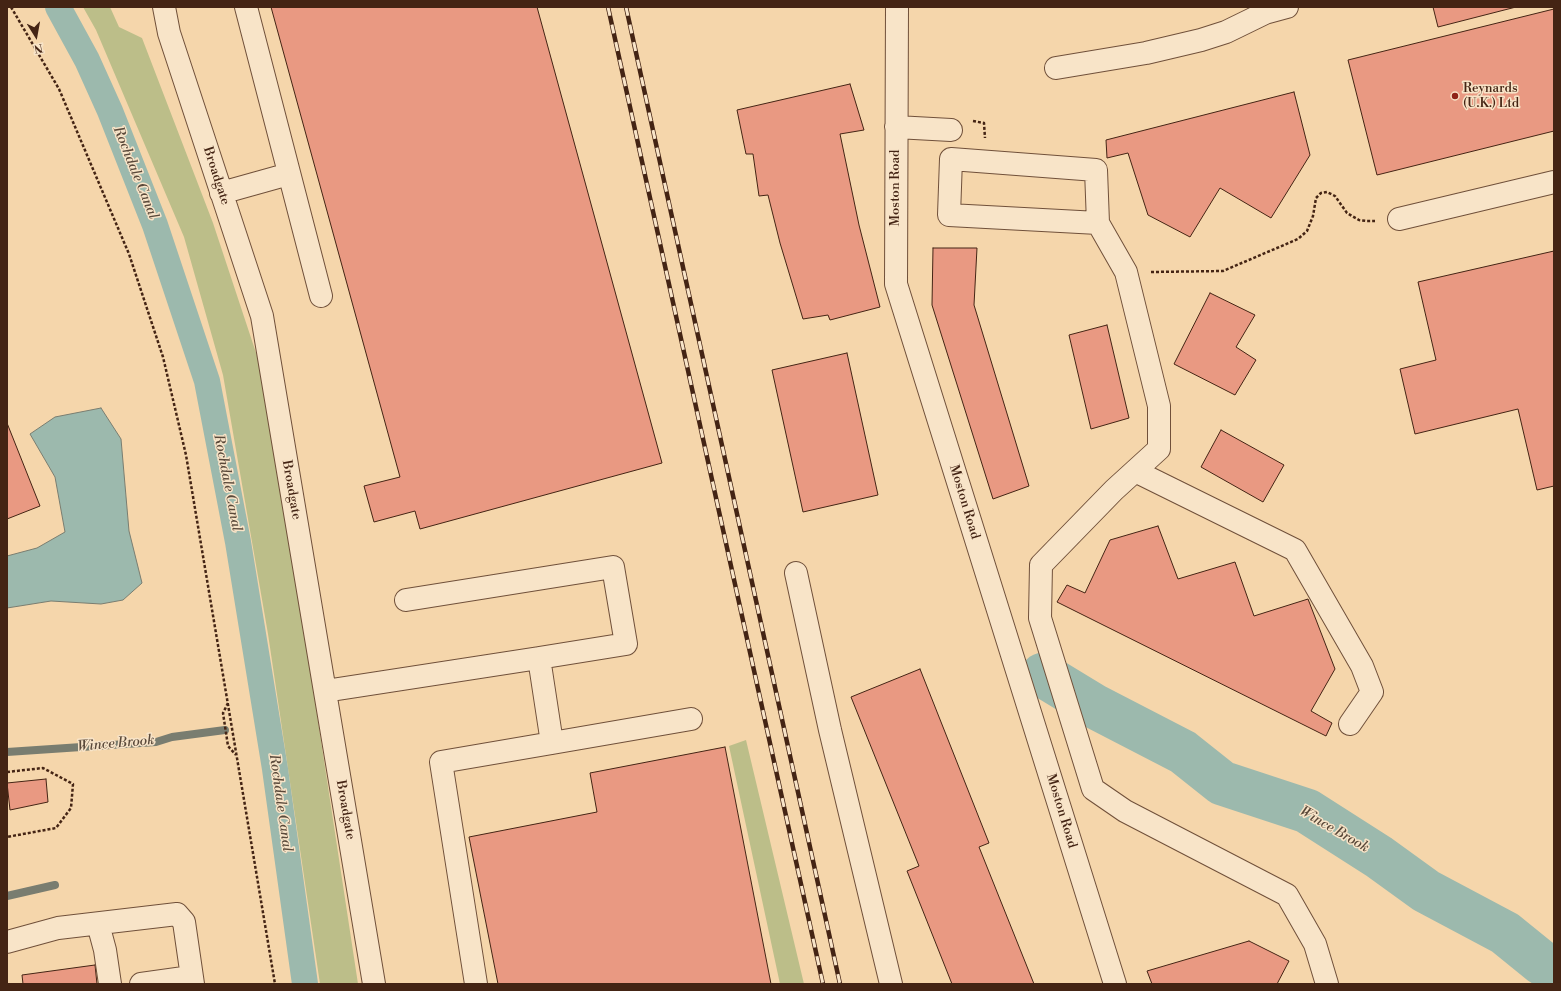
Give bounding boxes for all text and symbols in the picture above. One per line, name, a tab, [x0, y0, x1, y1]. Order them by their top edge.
north arrow	[16, 16, 56, 56]
text: N	[33, 40, 44, 55]
place label: Reynards (U.K.) Ltd	[1463, 81, 1519, 112]
marker: Reynards (U.K.) Ltd	[1450, 91, 1460, 101]
water label: Rochdale Canal	[109, 124, 161, 222]
street label: Broadgate	[199, 145, 233, 207]
street label: Moston Road	[888, 150, 904, 226]
water label: Rochdale Canal	[209, 433, 245, 533]
street label: Broadgate	[278, 459, 304, 521]
street label: Moston Road	[945, 463, 983, 541]
water label: Wince Brook	[77, 732, 155, 756]
water label: Rochdale Canal	[265, 753, 295, 853]
street label: Moston Road	[1042, 772, 1080, 850]
street label: Broadgate	[332, 779, 358, 841]
water label: Wince Brook	[1296, 803, 1372, 857]

